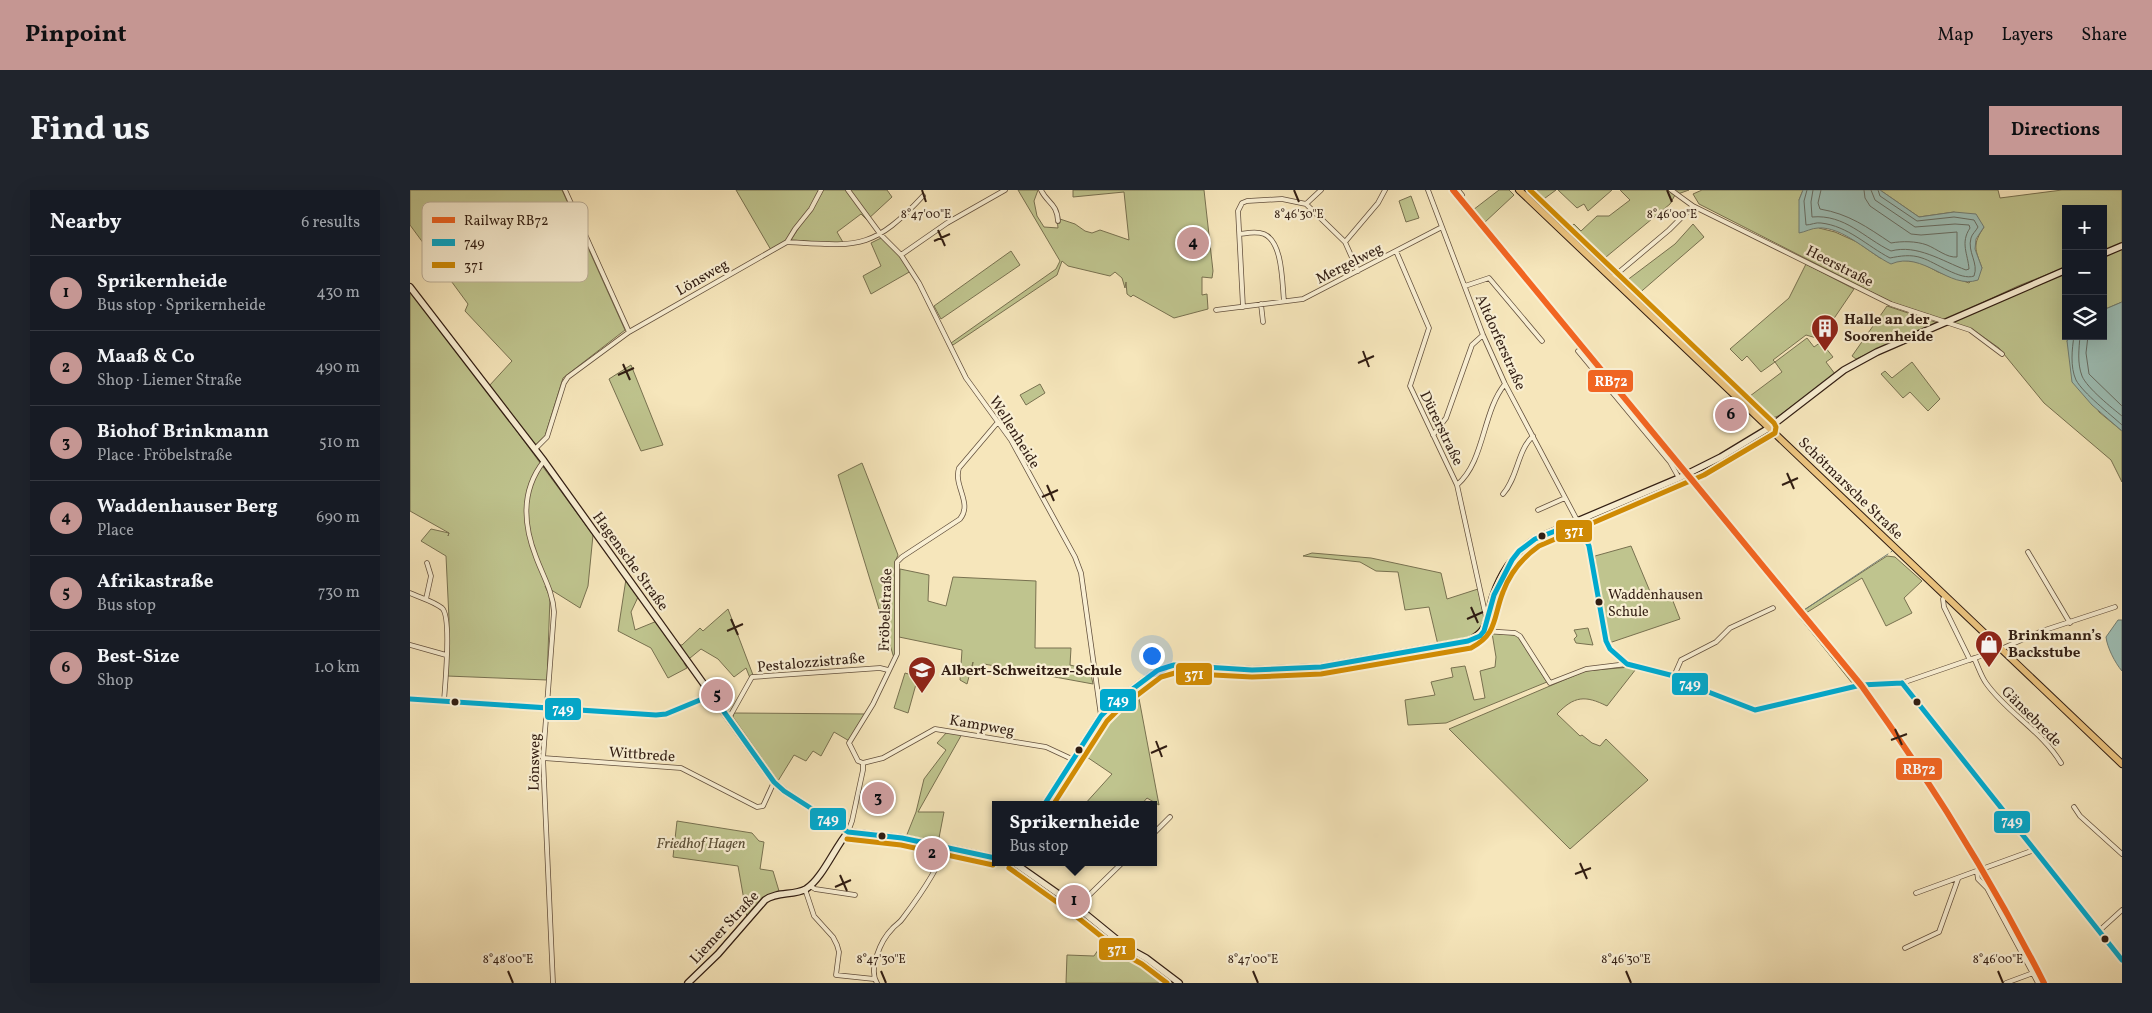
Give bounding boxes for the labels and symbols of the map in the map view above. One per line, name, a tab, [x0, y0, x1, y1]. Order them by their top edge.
legend	[422, 202, 588, 282]
text: 8°47'00"E	[901, 207, 951, 223]
text: 8°46'30"E	[1274, 207, 1324, 223]
text: 8°46'00"E	[1647, 207, 1697, 223]
text: Railway RB72	[464, 212, 549, 231]
pin: 4	[1177, 224, 1209, 262]
text: 749	[464, 234, 485, 253]
street label: Mergelweg	[1313, 238, 1387, 290]
street label: Heerstraße	[1802, 241, 1877, 293]
street label: Lönsweg	[673, 255, 733, 302]
text: 371	[464, 257, 483, 276]
street label: Altdorferstraße	[1469, 291, 1530, 394]
place label: Halle an der Soorenheide	[1844, 310, 1934, 348]
building icon: Halle an der Soorenheide	[1810, 313, 1840, 352]
line badge: RB72	[1587, 369, 1634, 393]
text: RB72	[1594, 373, 1628, 392]
street label: Dürerstraße	[1414, 388, 1468, 469]
street label: Wellenheide	[983, 392, 1044, 473]
pin: 6	[1715, 396, 1747, 434]
street label: Schötmarsche Straße	[1793, 433, 1907, 545]
street label: Hagensche Straße	[587, 508, 673, 616]
line badge: 371	[1555, 519, 1593, 543]
text: 371	[1564, 523, 1584, 542]
unlabelled marker	[1537, 531, 1547, 541]
street label: Fröbelstraße	[875, 568, 898, 652]
place label: Waddenhausen Schule	[1608, 586, 1703, 622]
marker: Waddenhausen Schule	[1594, 597, 1604, 607]
place label: Brinkmann’s Backstube	[2008, 626, 2102, 664]
shop icon: Brinkmann’s Backstube	[1974, 629, 2004, 668]
your location	[1139, 643, 1165, 669]
street label: Pestalozzistraße	[756, 648, 866, 679]
school or university icon: Albert-Schweitzer-Schule	[907, 655, 937, 694]
place label: Albert-Schweitzer-Schule	[941, 661, 1122, 682]
line badge: 371	[1175, 662, 1213, 686]
text: 371	[1184, 666, 1204, 685]
line badge: 749	[1671, 672, 1709, 696]
pin: 5	[701, 676, 733, 714]
text: 749	[1679, 676, 1701, 695]
street label: Gänsebrede	[1996, 682, 2066, 752]
line badge: 749	[1099, 688, 1137, 712]
text: 749	[1107, 692, 1129, 711]
unlabelled marker	[450, 697, 460, 707]
line badge: 749	[544, 697, 582, 721]
unlabelled marker	[1912, 697, 1922, 707]
text: 749	[552, 701, 574, 720]
street label: Kampweg	[948, 710, 1016, 743]
street label: Lönsweg	[524, 733, 547, 791]
street label: Wittbrede	[608, 743, 676, 768]
unlabelled marker	[1074, 745, 1084, 755]
line badge: RB72	[1895, 757, 1943, 781]
text: RB72	[1902, 761, 1936, 780]
pin: 3	[862, 779, 894, 817]
line badge: 749	[809, 807, 847, 831]
line badge: 749	[1993, 810, 2031, 834]
text: 749	[817, 811, 839, 830]
text: 749	[2001, 813, 2023, 832]
unlabelled marker	[877, 831, 887, 841]
park label: Friedhof Hagen	[656, 834, 746, 855]
pin: 2	[916, 835, 948, 873]
pin: 1	[1058, 882, 1090, 920]
street label: Liemer Straße	[686, 887, 765, 969]
unlabelled marker	[2100, 934, 2110, 944]
line badge: 371	[1098, 937, 1136, 961]
text: 371	[1107, 941, 1127, 960]
text: 8°48'00"E	[483, 952, 533, 968]
text: 8°47'30"E	[856, 952, 906, 968]
text: 8°47'00"E	[1228, 952, 1278, 968]
text: 8°46'30"E	[1601, 952, 1651, 968]
text: 8°46'00"E	[1973, 952, 2023, 968]

